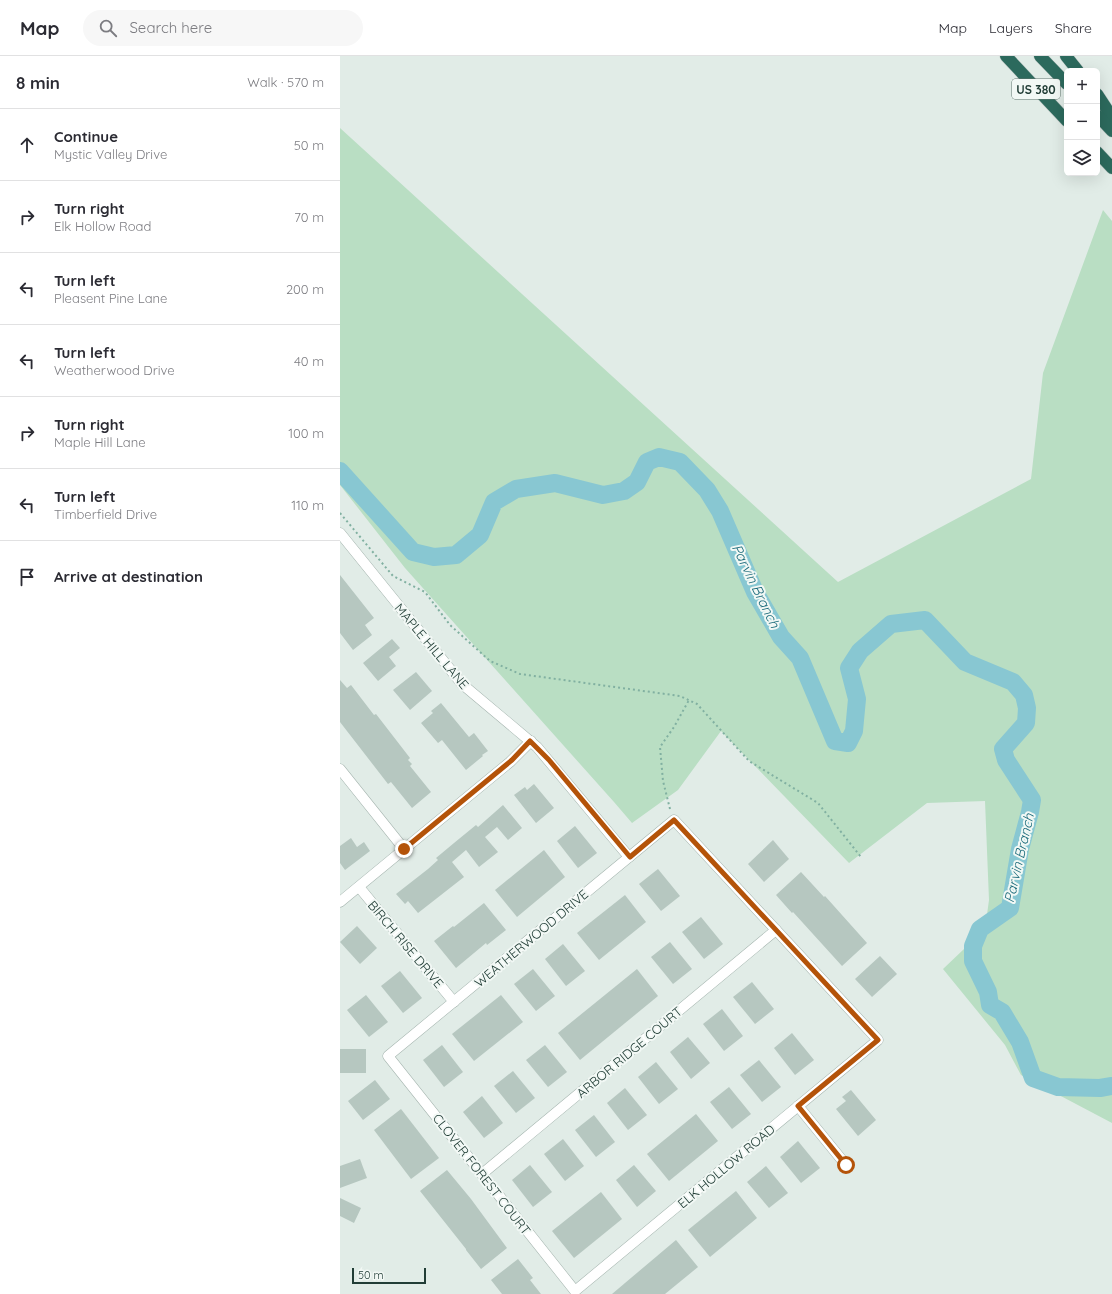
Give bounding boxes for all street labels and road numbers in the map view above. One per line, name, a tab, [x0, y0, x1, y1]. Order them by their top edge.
road number: US 380	[1012, 79, 1060, 99]
street label: MAPLE HILL LANE	[392, 600, 472, 692]
street label: WEATHERWOOD DRIVE	[471, 886, 591, 990]
street label: BIRCH RISE DRIVE	[365, 897, 447, 991]
street label: ARBOR RIDGE COURT	[573, 1003, 685, 1101]
street label: CLOVER FOREST COURT	[430, 1110, 534, 1238]
street label: ELK HOLLOW ROAD	[674, 1121, 778, 1211]

